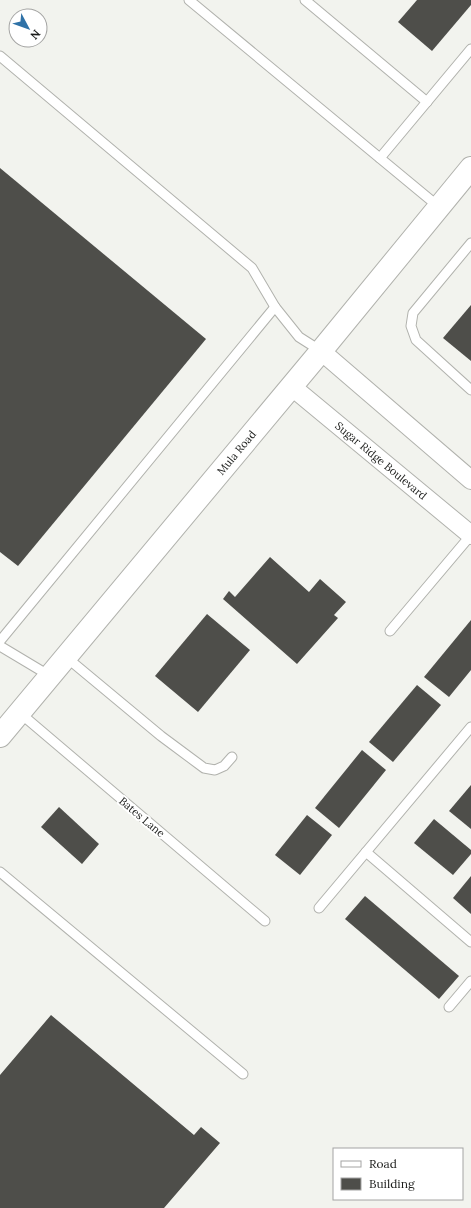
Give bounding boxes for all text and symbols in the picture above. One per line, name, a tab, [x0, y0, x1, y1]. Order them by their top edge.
north arrow	[8, 8, 48, 48]
text: N	[27, 27, 44, 43]
street label: Sugar Ridge Boulevard	[332, 419, 430, 503]
street label: Mula Road	[214, 427, 259, 478]
street label: Bates Lane	[116, 794, 168, 840]
legend	[333, 1148, 463, 1200]
text: Road	[369, 1156, 397, 1171]
text: Building	[369, 1176, 415, 1191]

